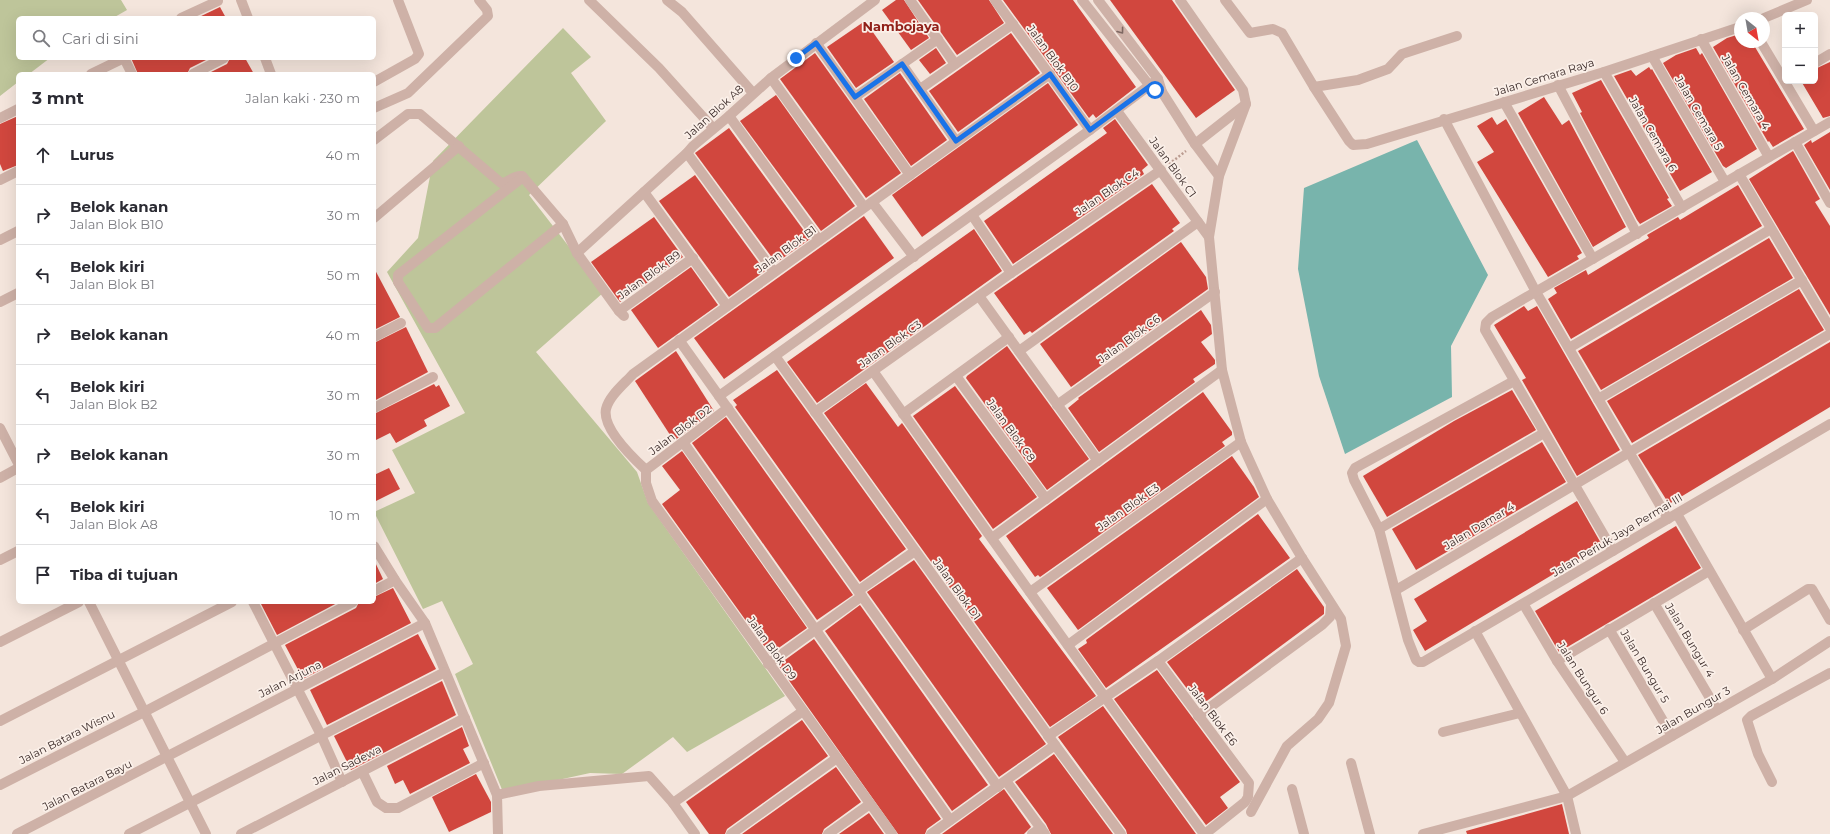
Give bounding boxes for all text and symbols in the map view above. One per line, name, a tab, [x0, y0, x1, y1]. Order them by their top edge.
north arrow	[1734, 12, 1770, 48]
map controls	[1782, 12, 1818, 84]
button: +	[1782, 12, 1818, 48]
search box	[16, 16, 376, 60]
district label: Nambojaya	[863, 18, 939, 34]
street label: Jalan Blok B10	[1024, 21, 1082, 94]
icon: search	[30, 27, 52, 49]
one-way arrow	[1116, 27, 1124, 34]
text: Cari di sini	[62, 29, 139, 48]
button: −	[1782, 48, 1818, 84]
route end	[787, 49, 805, 67]
street label: Jalan Cemara 4	[1718, 51, 1774, 133]
street label: Jalan Cemara Raya	[1491, 55, 1596, 99]
street label: Jalan Cemara 5	[1672, 72, 1726, 153]
route start	[1146, 81, 1164, 99]
street label: Jalan Blok A8	[681, 82, 746, 143]
text: 3 mnt	[32, 88, 84, 108]
text: Jalan kaki · 230 m	[245, 90, 360, 106]
street label: Jalan Cemara 6	[1625, 93, 1680, 174]
street label: Jalan Blok C1	[1146, 133, 1200, 200]
icon: ahead	[32, 144, 54, 166]
text: Lurus	[70, 145, 114, 164]
text: 40 m	[326, 147, 360, 163]
street label: Jalan Blok C4	[1072, 165, 1142, 219]
text: Belok kanan	[70, 197, 168, 216]
icon: right	[32, 204, 54, 226]
text: 30 m	[327, 207, 360, 223]
text: Jalan Blok B10	[70, 216, 163, 232]
street label: Jalan Blok B1	[752, 222, 819, 276]
street label: Jalan Blok B9	[614, 247, 683, 303]
text: Belok kiri	[70, 257, 145, 276]
icon: left	[32, 264, 54, 286]
text: 50 m	[327, 267, 360, 283]
text: Jalan Blok B1	[70, 276, 155, 292]
street label: Jalan Blok C6	[1094, 312, 1163, 367]
street label: Jalan Blok C3	[855, 317, 924, 371]
icon: right	[32, 324, 54, 346]
text: Belok kanan	[70, 325, 168, 344]
text: 40 m	[326, 327, 360, 343]
text: Belok kiri	[70, 377, 145, 396]
icon: left	[32, 384, 54, 406]
text: 30 m	[327, 387, 360, 403]
street label: Jalan Blok C8	[983, 395, 1038, 464]
text: Jalan Blok B2	[70, 396, 157, 412]
street label: Jalan Blok D2	[645, 402, 714, 459]
icon: right	[32, 444, 54, 466]
text: Belok kanan	[70, 445, 168, 464]
text: 30 m	[327, 447, 360, 463]
street label: Jalan Blok E3	[1093, 480, 1162, 534]
street label: Jalan Periuk Jaya Permai III	[1548, 490, 1685, 580]
text: Belok kiri	[70, 497, 145, 516]
street label: Jalan Damar 4	[1440, 499, 1518, 553]
icon: left	[32, 504, 54, 526]
text: 10 m	[330, 507, 360, 523]
text: Jalan Blok A8	[70, 516, 158, 532]
street label: Jalan Blok D1	[929, 555, 984, 622]
icon: arrive	[32, 564, 54, 586]
text: Tiba di tujuan	[70, 565, 178, 584]
street label: Jalan Bungur 4	[1662, 599, 1718, 680]
street label: Jalan Blok D9	[744, 613, 800, 683]
street label: Jalan Bungur 5	[1617, 626, 1672, 705]
street label: Jalan Bungur 6	[1554, 638, 1612, 717]
street label: Jalan Arjuna	[255, 657, 324, 701]
street label: Jalan Blok E6	[1185, 681, 1241, 749]
street label: Jalan Bungur 3	[1653, 683, 1733, 737]
street label: Jalan Batara Wisnu	[16, 707, 117, 768]
street label: Jalan Sadewa	[310, 742, 384, 789]
street label: Jalan Batara Bayu	[39, 756, 134, 814]

